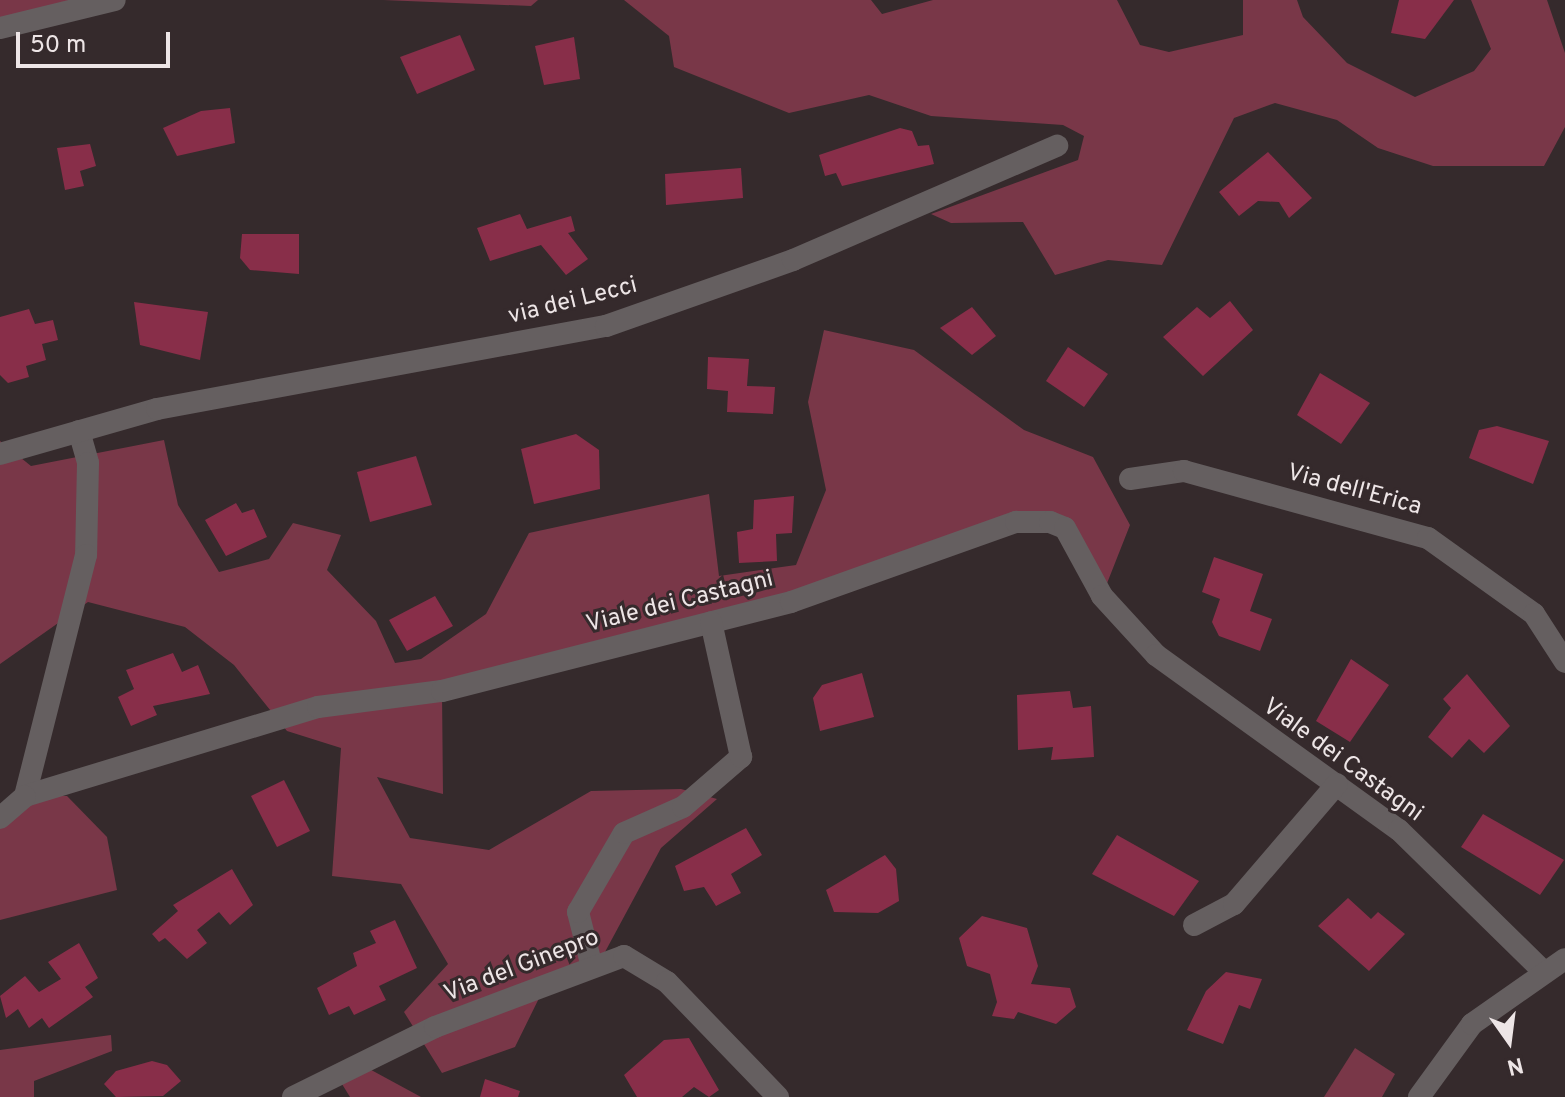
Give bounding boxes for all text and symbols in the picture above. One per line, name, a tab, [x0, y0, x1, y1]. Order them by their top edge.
scale bar	[20, 16, 174, 66]
text: 50 m	[30, 31, 86, 61]
street label: via dei Lecci	[506, 272, 640, 332]
street label: Via dell'Erica	[1284, 459, 1424, 523]
street label: Viale dei Castagni	[584, 566, 776, 640]
street label: Viale dei Castagni	[1256, 693, 1428, 829]
street label: Via del Ginepro	[441, 924, 603, 1010]
north arrow	[1469, 1001, 1549, 1081]
text: N	[1504, 1050, 1526, 1080]

